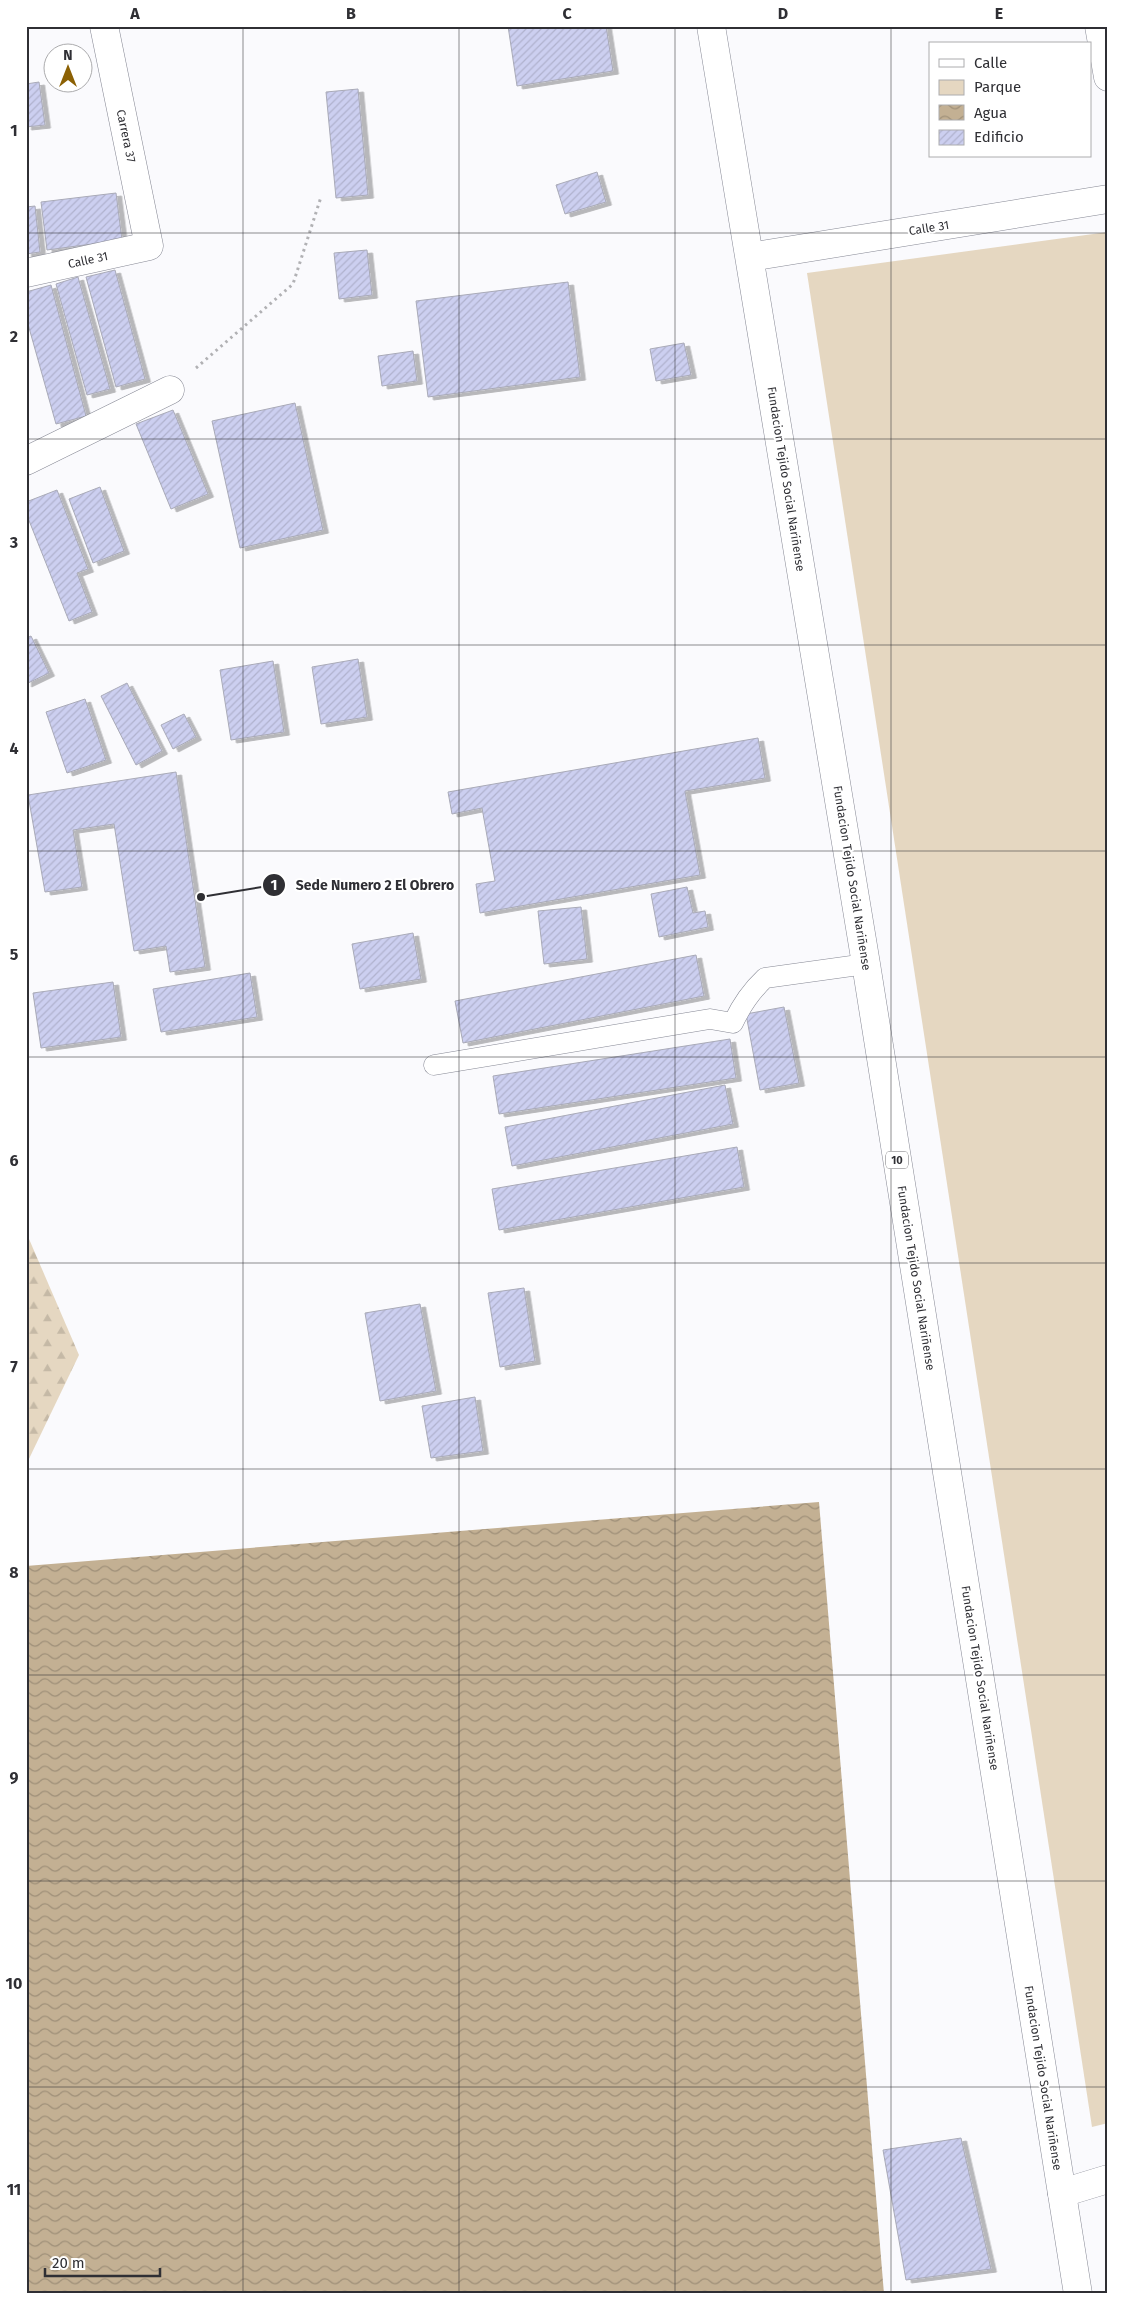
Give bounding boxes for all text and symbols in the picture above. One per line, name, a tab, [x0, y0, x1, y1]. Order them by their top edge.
text: A	[129, 4, 140, 23]
text: B	[346, 4, 356, 23]
text: C	[562, 4, 572, 23]
text: D	[778, 4, 788, 23]
text: E	[995, 4, 1003, 23]
north arrow	[42, 42, 92, 92]
legend	[929, 42, 1092, 158]
text: N	[63, 47, 73, 64]
text: Calle	[974, 54, 1007, 72]
text: Parque	[974, 78, 1021, 96]
text: Agua	[974, 104, 1007, 122]
street label: Carrera 37	[114, 108, 138, 164]
text: 1	[10, 121, 18, 140]
text: Edificio	[974, 128, 1024, 146]
street label: Calle 31	[908, 218, 950, 238]
street label: Calle 31	[67, 249, 109, 271]
text: 2	[10, 327, 18, 346]
street label: Fundacion Tejido Social Nariñense	[764, 386, 808, 572]
text: 3	[9, 533, 18, 552]
text: 4	[9, 739, 19, 758]
street label: Fundacion Tejido Social Nariñense	[830, 785, 874, 971]
callout: Sede Numero 2 El Obrero	[261, 870, 465, 899]
text: 1	[271, 876, 277, 894]
text: Sede Numero 2 El Obrero	[296, 877, 454, 894]
text: 5	[10, 945, 19, 964]
text: 6	[9, 1151, 19, 1170]
road number: 10	[886, 1152, 908, 1168]
street label: Fundacion Tejido Social Nariñense	[894, 1185, 938, 1371]
text: 7	[10, 1357, 18, 1376]
text: 8	[9, 1563, 19, 1582]
street label: Fundacion Tejido Social Nariñense	[958, 1585, 1002, 1771]
text: 9	[10, 1768, 19, 1787]
text: 10	[6, 1974, 22, 1993]
street label: Fundacion Tejido Social Nariñense	[1021, 1985, 1065, 2171]
text: 11	[7, 2180, 21, 2199]
scale bar	[45, 2245, 160, 2277]
text: 20 m	[52, 2254, 85, 2272]

